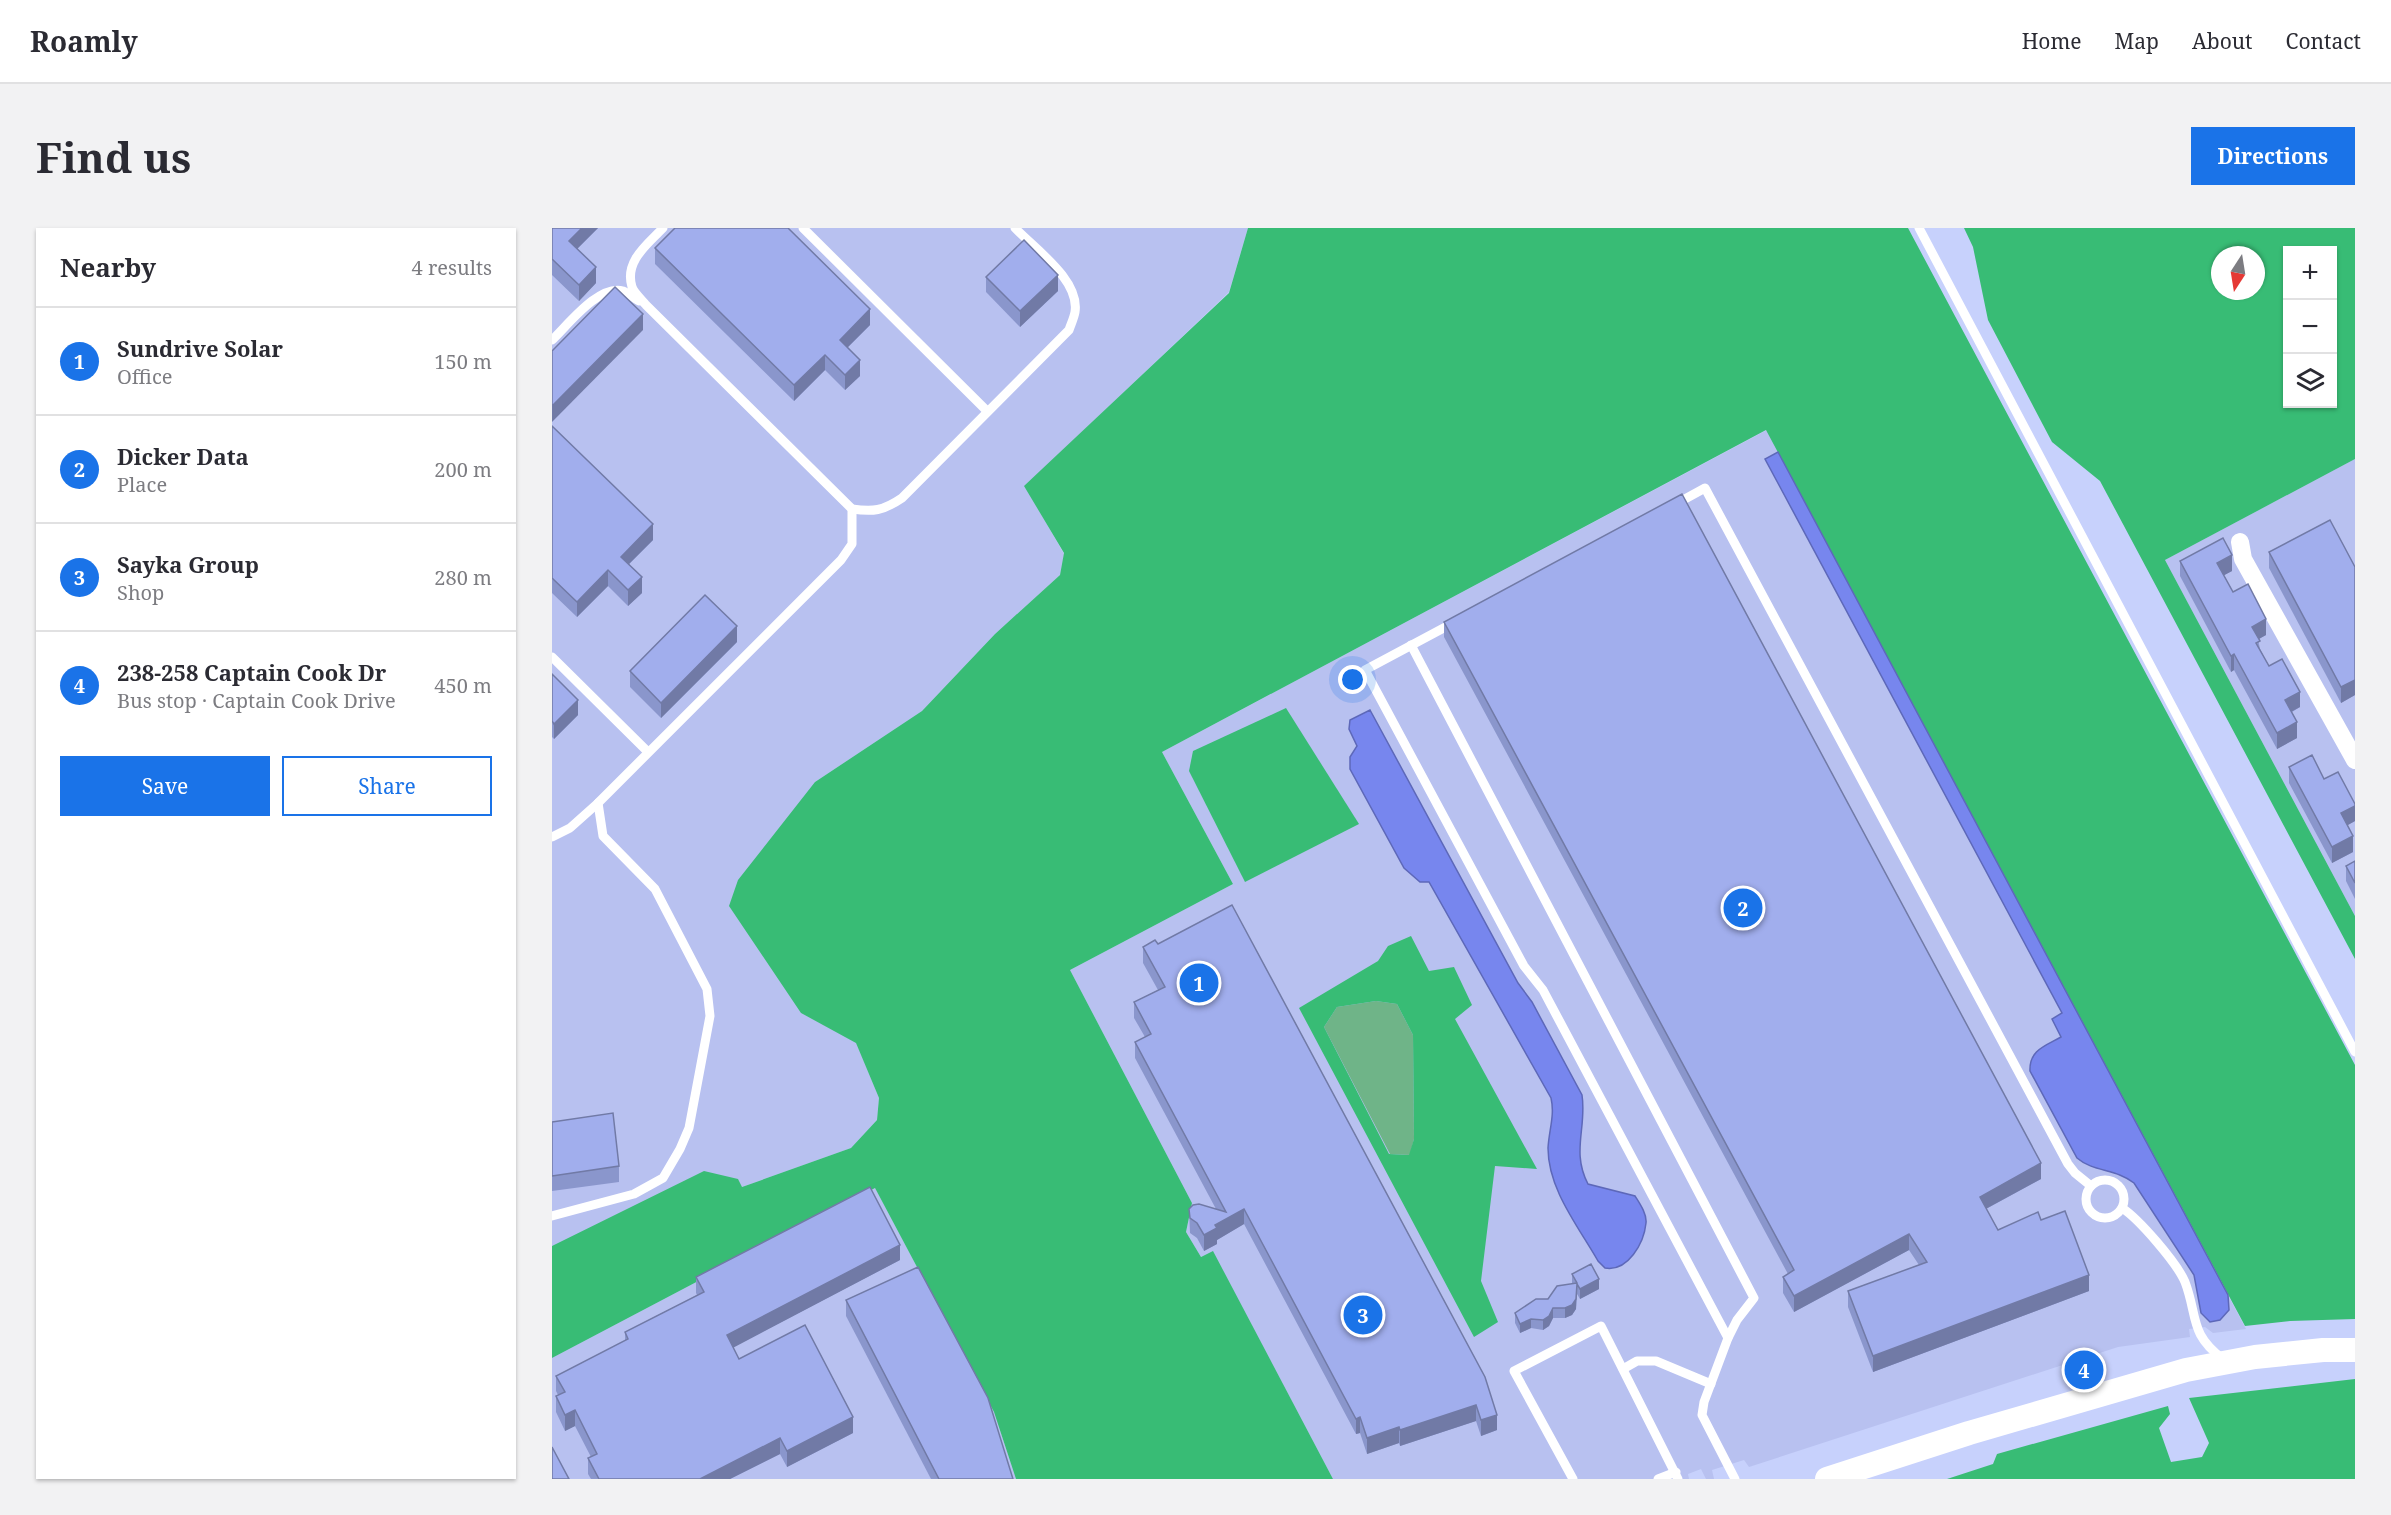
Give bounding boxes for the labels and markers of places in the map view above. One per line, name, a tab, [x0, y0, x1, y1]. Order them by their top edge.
pin: 2	[1724, 886, 1762, 930]
pin: 1	[1180, 960, 1218, 1005]
pin: 3	[1344, 1292, 1382, 1338]
pin: 4	[2064, 1348, 2104, 1392]

